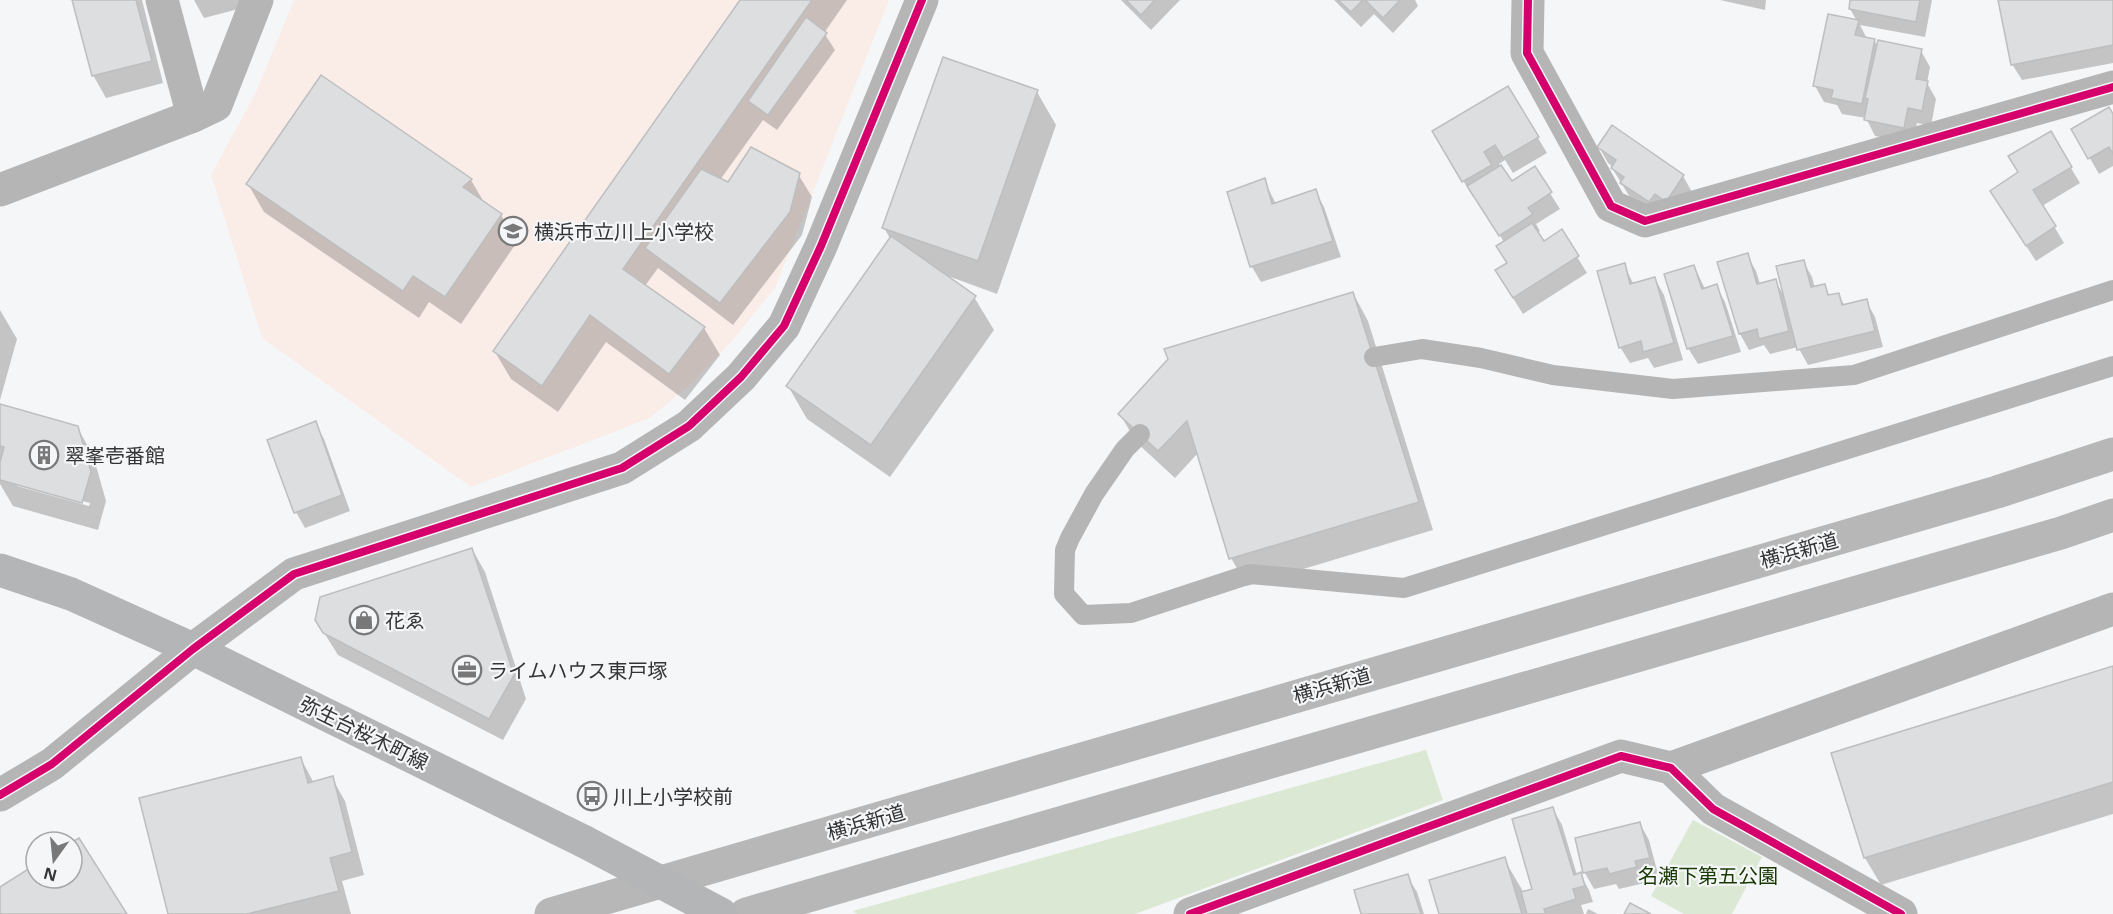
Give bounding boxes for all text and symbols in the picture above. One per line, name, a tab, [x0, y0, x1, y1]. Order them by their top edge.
school or university icon: 横浜市立川上小学校	[497, 215, 529, 247]
place label: 横浜市立川上小学校	[534, 218, 714, 245]
building icon: 翠峯壱番館	[28, 439, 60, 471]
place label: 翠峯壱番館	[65, 442, 165, 469]
street label: 横浜新道	[1757, 526, 1841, 574]
shop icon: 花ゑ	[348, 604, 380, 636]
place label: 花ゑ	[385, 607, 425, 634]
office icon: ライムハウス東戸塚	[451, 654, 483, 686]
place label: ライムハウス東戸塚	[488, 657, 668, 684]
street label: 横浜新道	[1290, 661, 1374, 709]
street label: 弥生台桜木町線	[295, 690, 433, 776]
bus stop icon: 川上小学校前	[576, 780, 608, 812]
place label: 川上小学校前	[613, 783, 733, 810]
street label: 横浜新道	[824, 798, 908, 846]
north arrow	[24, 830, 84, 890]
text: N	[41, 862, 59, 887]
park label: 名瀬下第五公園	[1638, 862, 1778, 889]

